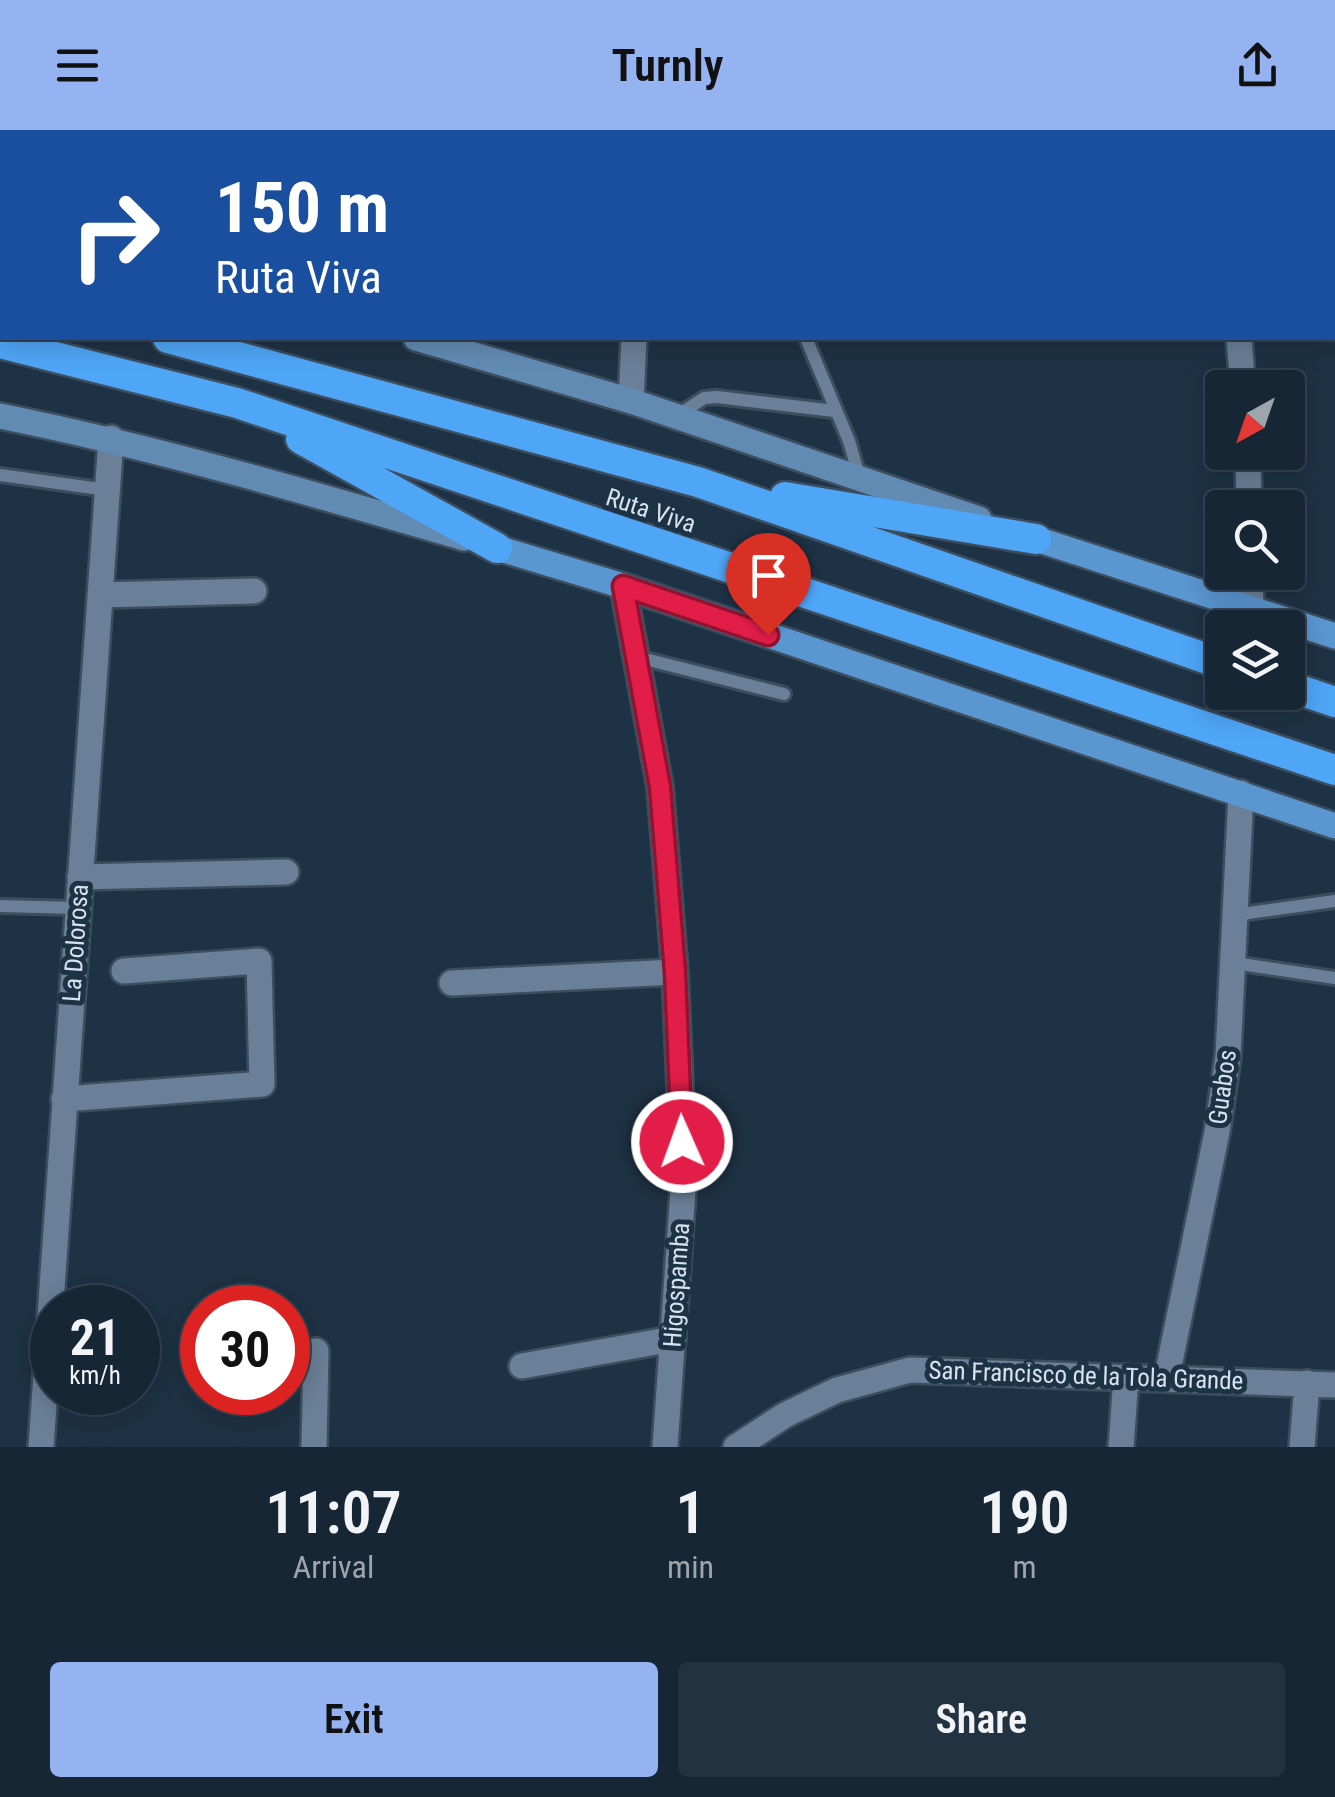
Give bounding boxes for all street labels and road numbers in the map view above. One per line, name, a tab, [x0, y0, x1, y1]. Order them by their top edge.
street label: Ruta Viva	[602, 482, 699, 539]
street label: La Dolorosa	[57, 883, 94, 1003]
street label: Guabos	[1203, 1048, 1242, 1126]
street label: Higospamba	[658, 1222, 695, 1348]
street label: San Francisco de la Tola Grande	[928, 1356, 1244, 1395]

